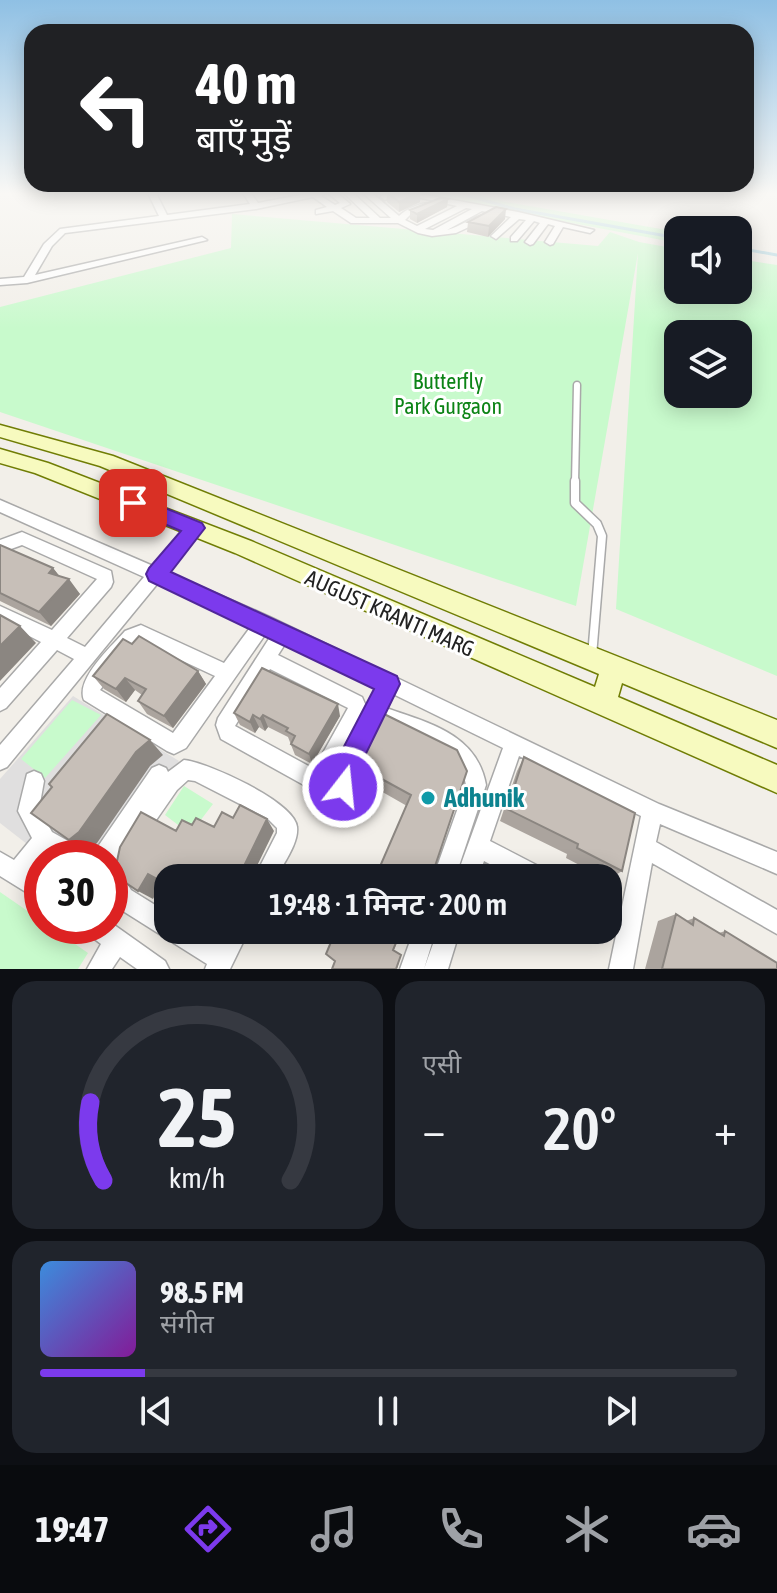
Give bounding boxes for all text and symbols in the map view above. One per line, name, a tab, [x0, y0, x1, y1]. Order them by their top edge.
text: 40 m	[196, 52, 297, 116]
icon: left	[64, 56, 168, 160]
text: बाएँ मुड़ें	[196, 118, 292, 160]
map controls	[664, 216, 752, 408]
button: sound	[664, 216, 752, 304]
button: layers	[664, 320, 752, 408]
park label: Butterfly Park Gurgaon	[394, 368, 502, 419]
pin	[99, 469, 167, 537]
icon: arrive	[111, 481, 155, 525]
street label: AUGUST KRANTI MARG	[302, 564, 478, 662]
position arrow	[301, 745, 385, 829]
place label: Adhunik	[443, 783, 525, 813]
marker: Adhunik	[419, 789, 437, 807]
speed limit sign: 30	[24, 840, 128, 944]
text: 19:48 · 1 मिनट · 200 m	[269, 887, 507, 921]
text: एसी	[423, 1049, 461, 1079]
text: 25	[158, 1069, 236, 1165]
text: 20°	[543, 1094, 616, 1163]
text: −	[423, 1104, 445, 1154]
text: +	[714, 1104, 737, 1154]
text: km/h	[169, 1161, 226, 1194]
text: 98.5 FM	[160, 1275, 244, 1309]
text: संगीत	[160, 1309, 214, 1339]
icon: previous	[134, 1389, 178, 1433]
icon: pause	[366, 1389, 410, 1433]
icon: next	[599, 1389, 643, 1433]
icon: directions	[180, 1501, 236, 1557]
icon: music	[306, 1501, 362, 1557]
icon: phone	[433, 1501, 489, 1557]
icon: climate	[559, 1501, 615, 1557]
icon: car	[686, 1501, 742, 1557]
text: 19:47	[35, 1508, 109, 1550]

